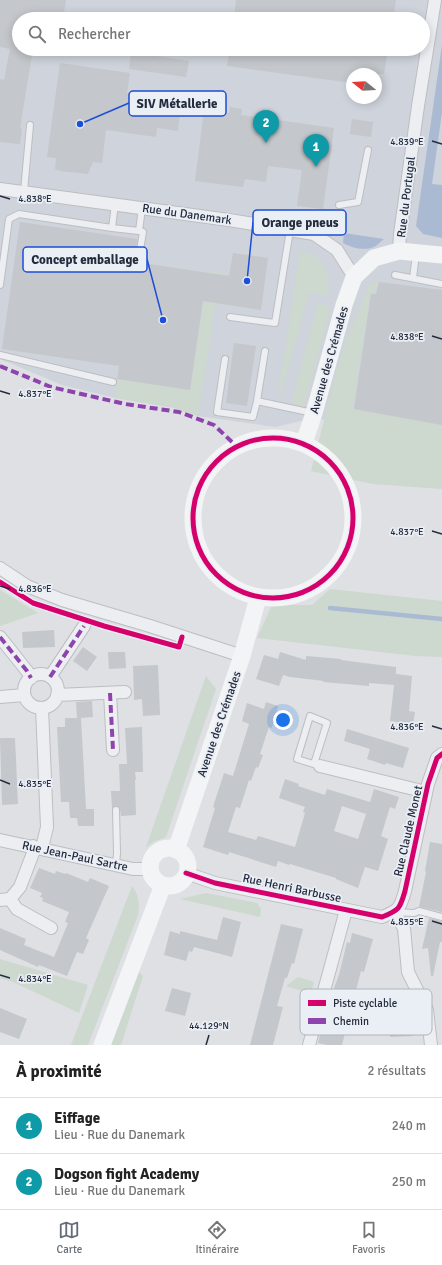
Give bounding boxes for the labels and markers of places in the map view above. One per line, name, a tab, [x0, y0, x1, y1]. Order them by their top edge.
callout: SIV Métallerie	[129, 91, 226, 116]
pin: 2	[253, 110, 279, 143]
pin: 1	[303, 134, 329, 167]
callout: Orange pneus	[253, 210, 346, 235]
callout: Concept emballage	[23, 247, 147, 272]

